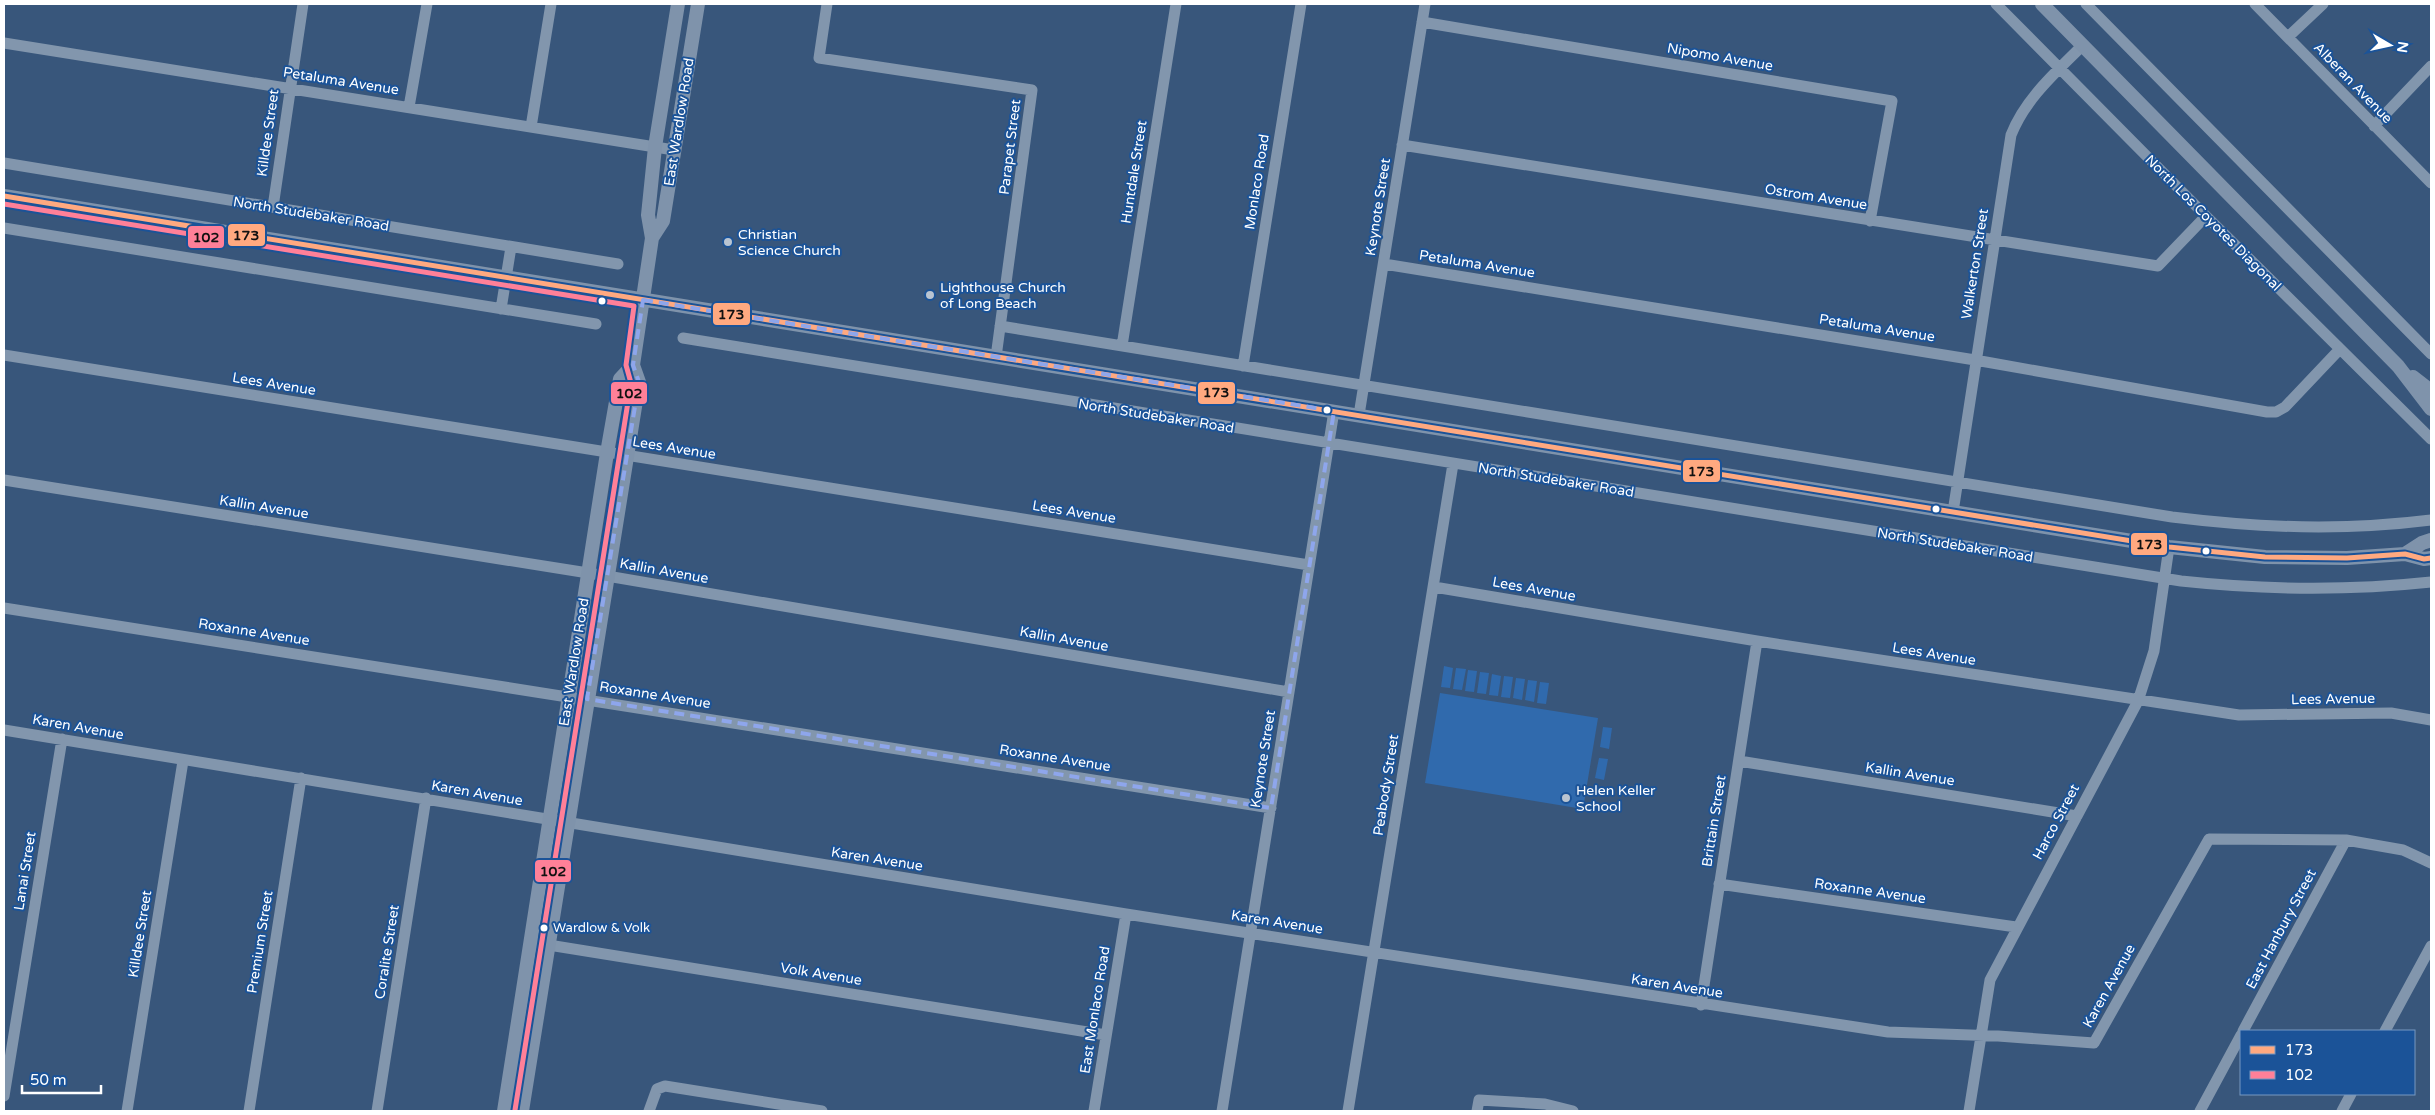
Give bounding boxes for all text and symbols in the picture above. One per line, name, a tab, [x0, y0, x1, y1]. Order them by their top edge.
north arrow	[2365, 20, 2415, 70]
street label: Nipomo Avenue	[1666, 39, 1774, 75]
street label: Alberan Avenue	[2310, 39, 2396, 127]
text: N	[2393, 40, 2412, 54]
street label: East Wardlow Road	[660, 57, 698, 187]
street label: Petaluma Avenue	[282, 63, 400, 99]
street label: Killdee Street	[253, 88, 283, 178]
street label: Parapet Street	[996, 98, 1024, 196]
street label: Huntdale Street	[1117, 119, 1151, 225]
street label: Monlaco Road	[1241, 133, 1273, 231]
street label: North Los Coyotes Diagonal	[2141, 151, 2285, 295]
street label: Keynote Street	[1362, 156, 1394, 257]
street label: Ostrom Avenue	[1764, 181, 1869, 214]
street label: North Studebaker Road	[232, 193, 390, 235]
street label: Walkerton Street	[1958, 207, 1992, 320]
line badge: 173	[227, 223, 266, 247]
line badge: 102	[187, 225, 225, 249]
place label: Christian Science Church	[738, 226, 841, 259]
text: 173	[233, 227, 259, 244]
text: 102	[193, 229, 219, 246]
marker: Christian Science Church	[722, 236, 734, 248]
street label: Petaluma Avenue	[1418, 246, 1536, 282]
place label: Lighthouse Church of Long Beach	[940, 279, 1066, 312]
marker: Lighthouse Church of Long Beach	[924, 289, 936, 301]
unlabelled marker	[597, 296, 607, 306]
line badge: 173	[712, 302, 751, 326]
text: 173	[718, 306, 744, 323]
street label: Petaluma Avenue	[1818, 310, 1936, 346]
street label: Lees Avenue	[231, 369, 317, 399]
line badge: 102	[610, 381, 648, 405]
line badge: 173	[1197, 381, 1236, 405]
text: 173	[1203, 384, 1229, 401]
text: 102	[616, 385, 642, 402]
street label: North Studebaker Road	[1077, 395, 1235, 437]
unlabelled marker	[1322, 405, 1332, 415]
street label: Lees Avenue	[631, 433, 717, 463]
street label: North Studebaker Road	[1477, 459, 1635, 501]
line badge: 173	[1682, 459, 1721, 483]
text: 173	[1688, 463, 1714, 480]
street label: Kallin Avenue	[218, 492, 310, 522]
street label: Lees Avenue	[1031, 497, 1117, 527]
unlabelled marker	[1931, 504, 1941, 514]
street label: North Studebaker Road	[1876, 524, 2034, 566]
line badge: 173	[2130, 532, 2168, 556]
text: 173	[2136, 536, 2162, 553]
unlabelled marker	[2201, 546, 2211, 556]
street label: Kallin Avenue	[618, 555, 710, 587]
street label: Lees Avenue	[1491, 573, 1577, 605]
street label: East Wardlow Road	[555, 597, 593, 727]
street label: Roxanne Avenue	[197, 615, 311, 649]
street label: Kallin Avenue	[1018, 623, 1110, 655]
street label: Lees Avenue	[1891, 639, 1977, 669]
street label: Roxanne Avenue	[598, 678, 712, 712]
street label: Lees Avenue	[2291, 690, 2375, 708]
street label: Keynote Street	[1247, 708, 1279, 809]
street label: Karen Avenue	[31, 711, 125, 743]
street label: Peabody Street	[1370, 732, 1403, 837]
street label: Roxanne Avenue	[998, 741, 1112, 775]
street label: Kallin Avenue	[1864, 759, 1956, 789]
street label: Brittain Street	[1698, 773, 1730, 868]
street label: Karen Avenue	[430, 777, 524, 809]
street label: Harco Street	[2029, 781, 2083, 863]
place label: Helen Keller School	[1576, 782, 1656, 815]
marker: Helen Keller School	[1560, 792, 1572, 804]
street label: Lanai Street	[10, 830, 40, 912]
street label: Karen Avenue	[830, 843, 924, 875]
line badge: 102	[534, 859, 572, 883]
text: 102	[540, 863, 566, 880]
street label: East Hanbury Street	[2242, 866, 2320, 992]
street label: Roxanne Avenue	[1813, 875, 1927, 907]
street label: Killdee Street	[125, 888, 155, 979]
street label: Premium Street	[243, 889, 277, 995]
street label: Coralite Street	[371, 903, 403, 1000]
street label: Karen Avenue	[1230, 906, 1324, 938]
place label: Wardlow & Volk	[553, 920, 650, 936]
marker: Wardlow & Volk	[539, 923, 549, 933]
street label: Karen Avenue	[2079, 941, 2139, 1031]
street label: East Monlaco Road	[1077, 945, 1113, 1075]
street label: Volk Avenue	[779, 959, 863, 989]
street label: Karen Avenue	[1630, 970, 1724, 1002]
legend	[2240, 1030, 2415, 1095]
text: 173	[2285, 1041, 2313, 1059]
scale bar	[22, 1062, 101, 1094]
text: 102	[2285, 1066, 2313, 1084]
text: 50 m	[30, 1071, 67, 1089]

